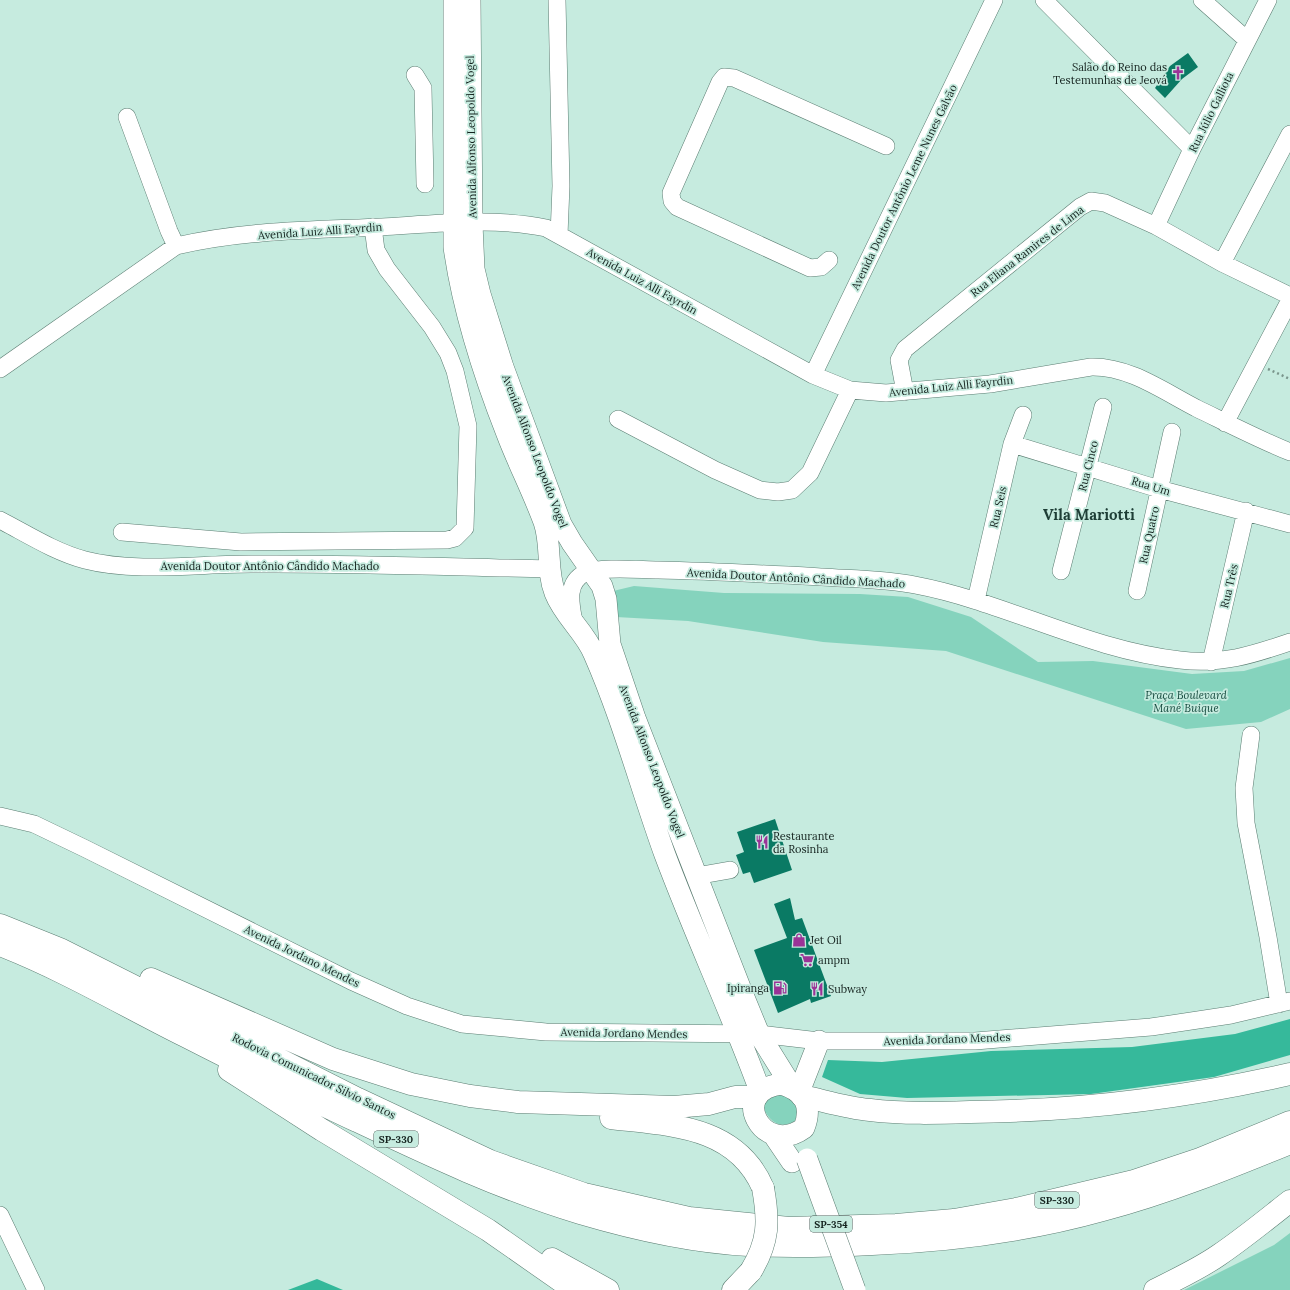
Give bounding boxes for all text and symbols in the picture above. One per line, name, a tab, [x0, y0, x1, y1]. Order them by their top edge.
street label: Avenida Alfonso Leopoldo Vogel	[463, 55, 479, 220]
place label: Salão do Reino das Testemunhas de Jeová	[1053, 60, 1167, 87]
church icon: Salão do Reino das Testemunhas de Jeová	[1170, 65, 1186, 81]
street label: Rua Júlio Galliota	[1186, 69, 1237, 154]
street label: Avenida Doutor Antônio Leme Nunes Galvão	[848, 82, 960, 293]
street label: Rua Eliana Ramires de Lima	[967, 202, 1087, 300]
street label: Avenida Luiz Alli Fayrdin	[256, 220, 383, 242]
street label: Avenida Luiz Alli Fayrdin	[583, 244, 700, 317]
street label: Avenida Alfonso Leopoldo Vogel	[499, 372, 571, 530]
street label: Avenida Luiz Alli Fayrdin	[887, 373, 1014, 400]
street label: Rua Cinco	[1075, 439, 1101, 493]
street label: Rua Um	[1130, 473, 1172, 499]
street label: Rua Seis	[986, 485, 1010, 529]
district label: Vila Mariotti	[1043, 505, 1135, 524]
street label: Rua Quatro	[1136, 505, 1162, 565]
street label: Avenida Doutor Antônio Cândido Machado	[160, 559, 379, 573]
street label: Rua Três	[1217, 563, 1241, 609]
street label: Avenida Doutor Antônio Cândido Machado	[686, 565, 905, 591]
street label: Avenida Alfonso Leopoldo Vogel	[616, 682, 688, 840]
park label: Praça Boulevard Mané Buique	[1145, 688, 1228, 715]
place label: Restaurante da Rosinha	[773, 829, 835, 856]
restaurant icon: Restaurante da Rosinha	[754, 834, 770, 850]
street label: Avenida Jordano Mendes	[241, 921, 362, 990]
shop icon: Jet Oil	[791, 932, 807, 948]
place label: Jet Oil	[809, 933, 842, 947]
supermarket icon: ampm	[799, 952, 815, 968]
place label: ampm	[818, 953, 850, 967]
fuel station icon: Ipiranga	[772, 980, 788, 996]
place label: Ipiranga	[727, 981, 769, 995]
restaurant icon: Subway	[809, 981, 825, 997]
place label: Subway	[828, 982, 867, 996]
street label: Avenida Jordano Mendes	[560, 1025, 687, 1041]
street label: Rodovia Comunicador Silvio Santos	[230, 1030, 398, 1122]
street label: Avenida Jordano Mendes	[882, 1030, 1011, 1048]
road number: SP-330	[374, 1131, 418, 1147]
road number: SP-330	[1035, 1192, 1079, 1208]
road number: SP-354	[810, 1216, 852, 1232]

